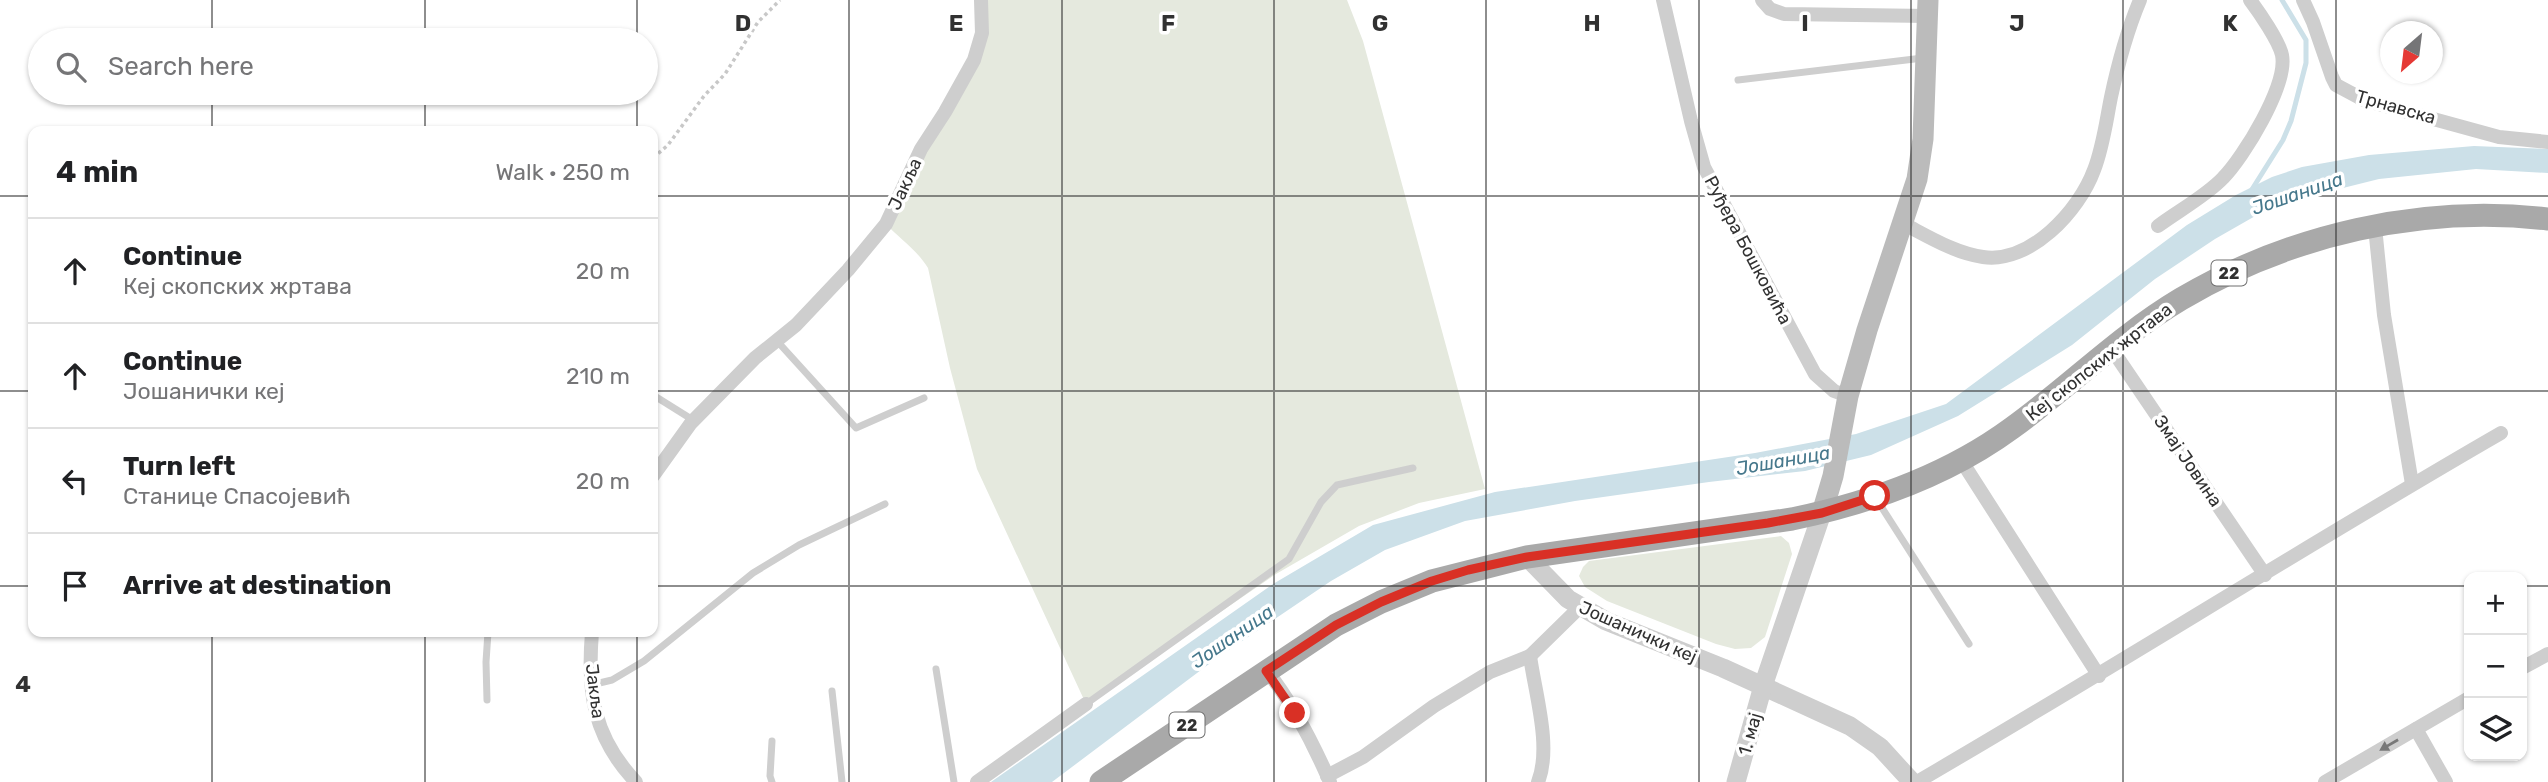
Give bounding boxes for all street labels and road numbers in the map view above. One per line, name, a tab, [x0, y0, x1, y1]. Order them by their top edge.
street label: Трнавска	[2354, 85, 2438, 129]
street label: Јакља	[883, 154, 927, 214]
street label: Руђера Бошковића	[1700, 172, 1796, 328]
road number: 22	[2212, 260, 2246, 286]
street label: Кеј скопских жртава	[2022, 298, 2176, 426]
street label: Змај Јовина	[2149, 411, 2227, 511]
street label: Јошанички кеј	[1576, 596, 1700, 668]
street label: Јакља	[581, 662, 609, 720]
street label: 1. мај	[1733, 710, 1767, 758]
road number: 22	[1170, 712, 1204, 738]

